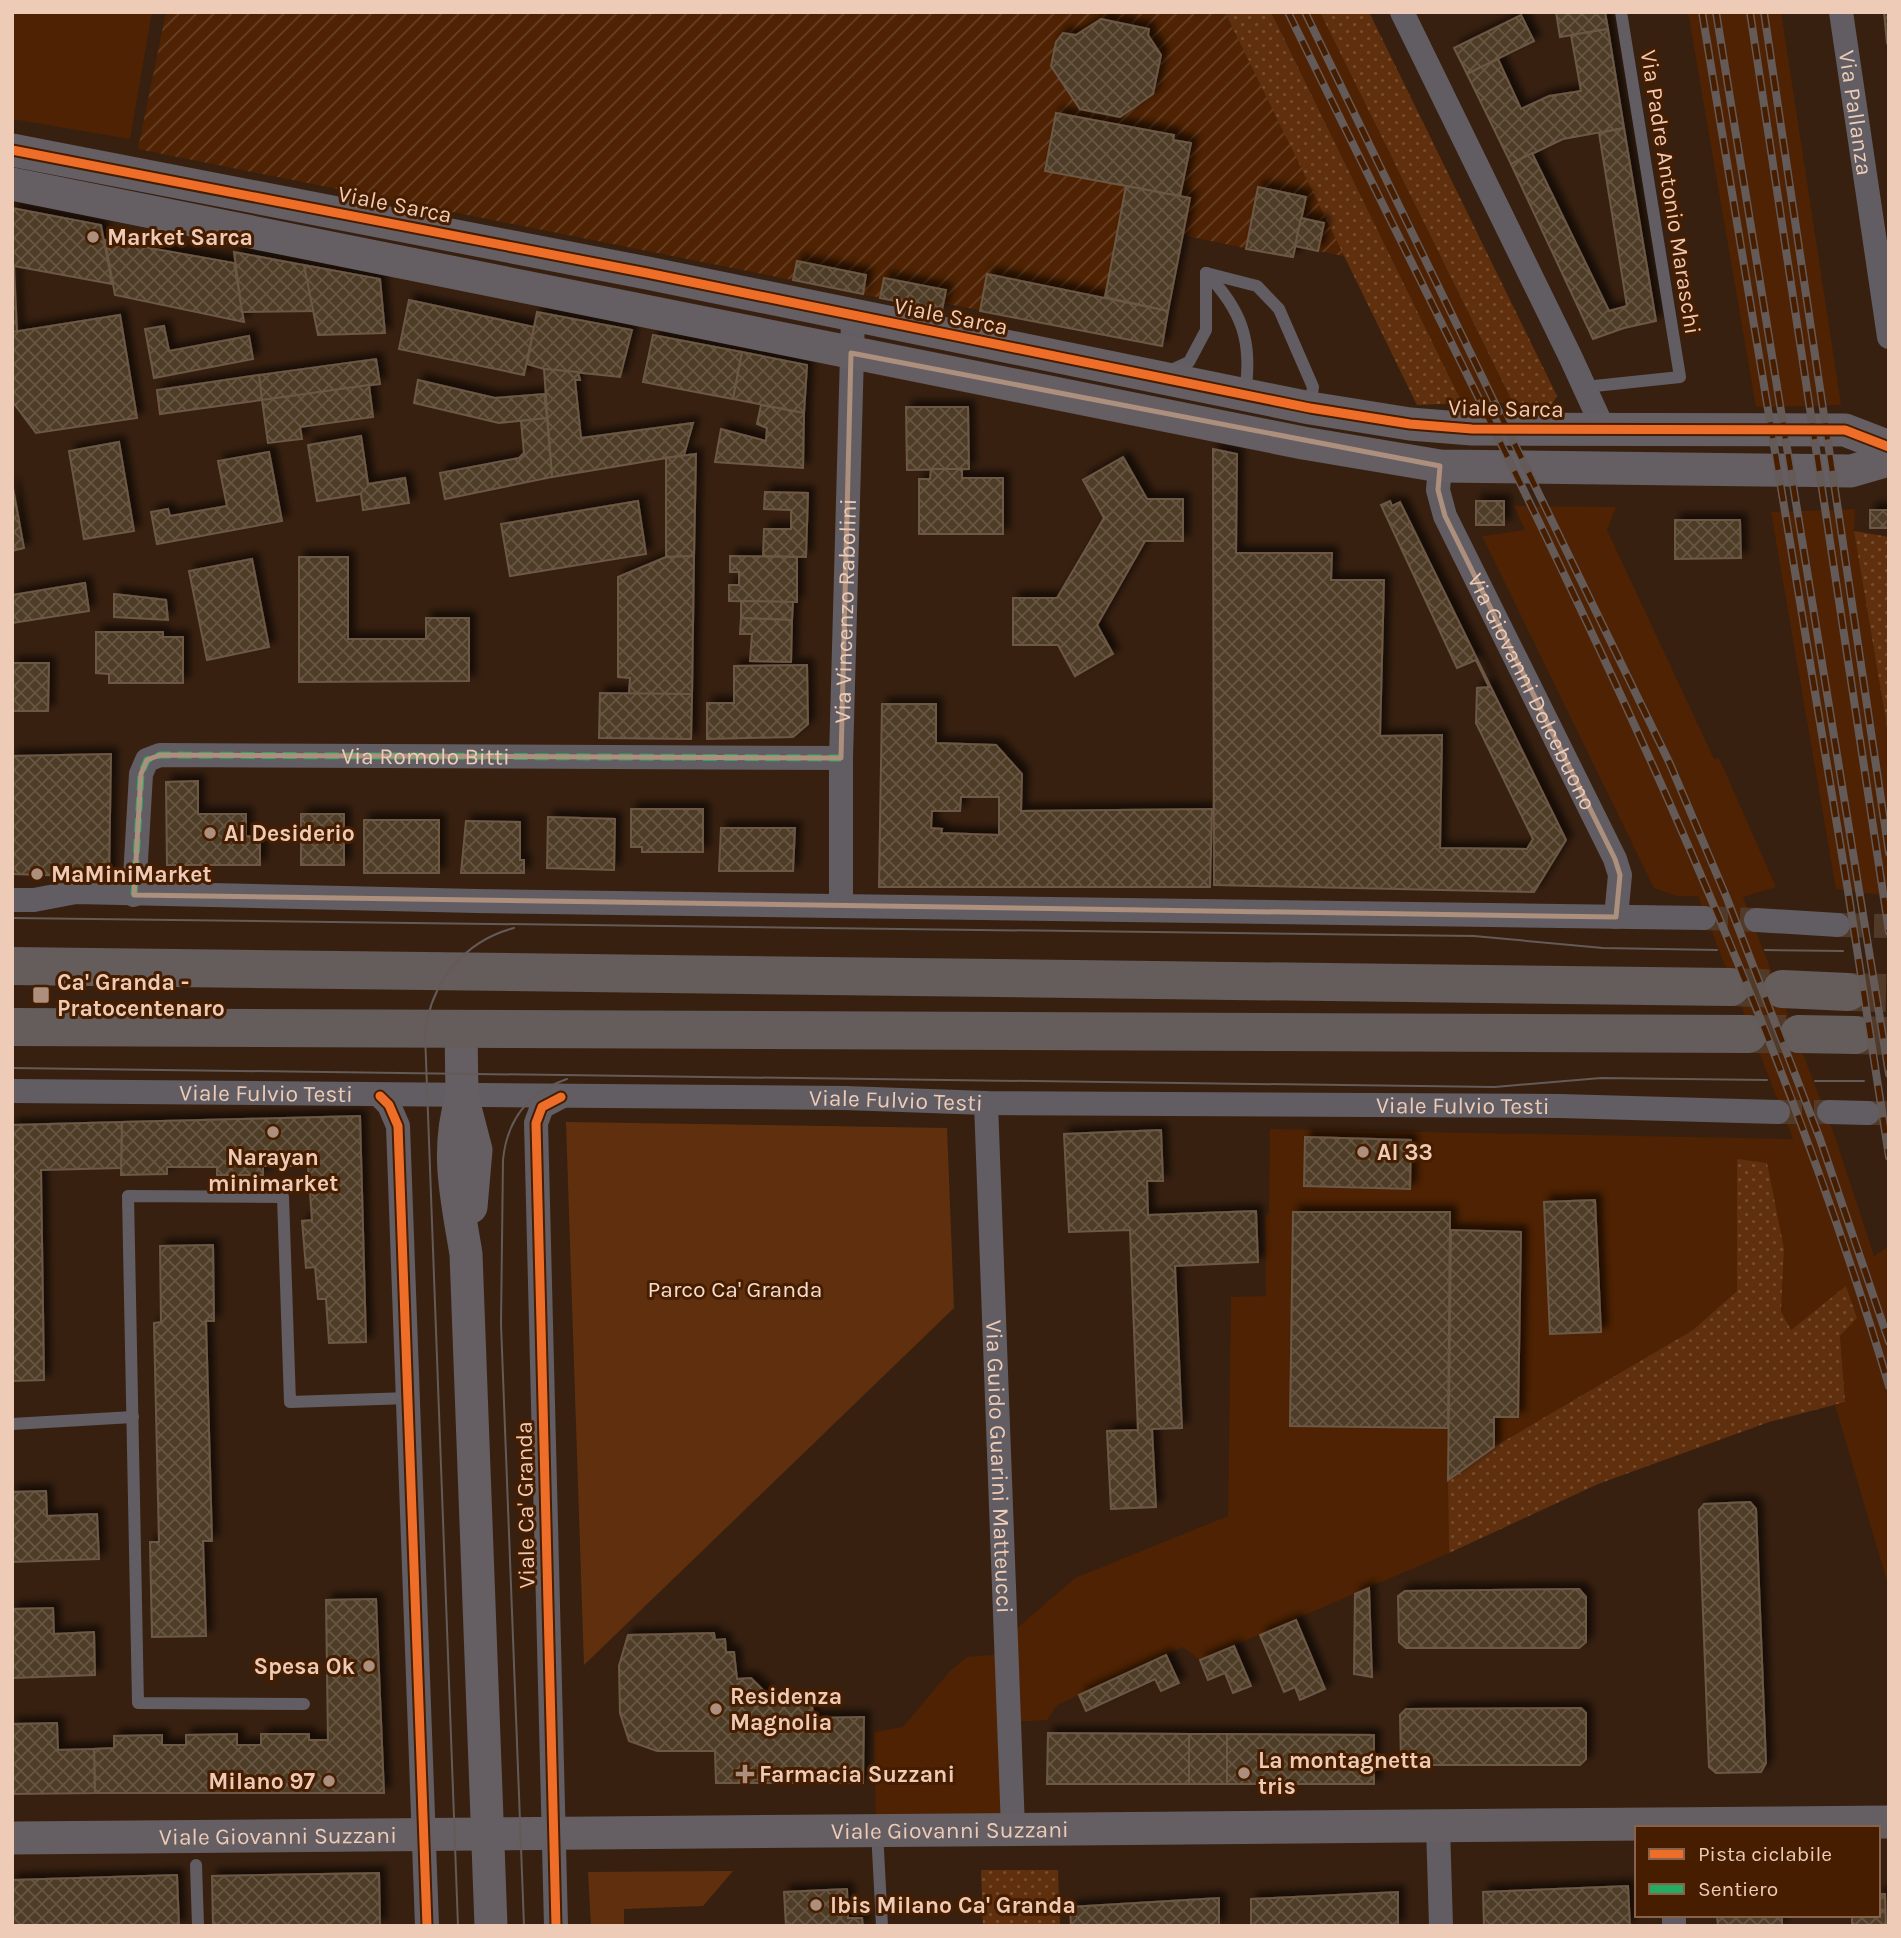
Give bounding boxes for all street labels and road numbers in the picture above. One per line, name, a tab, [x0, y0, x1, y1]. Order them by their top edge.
street label: Via Padre Antonio Maraschi	[1635, 48, 1706, 336]
street label: Via Pallanza	[1833, 48, 1878, 177]
street label: Viale Sarca	[336, 180, 454, 229]
street label: Viale Sarca	[892, 292, 1010, 341]
street label: Viale Sarca	[1448, 394, 1564, 423]
street label: Via Vincenzo Rabolini	[829, 498, 862, 724]
street label: Via Giovanni Dolcebuono	[1462, 569, 1602, 815]
street label: Via Romolo Bitti	[341, 743, 510, 771]
street label: Viale Fulvio Testi	[179, 1079, 353, 1108]
street label: Viale Fulvio Testi	[809, 1085, 983, 1117]
street label: Viale Fulvio Testi	[1376, 1092, 1550, 1120]
street label: Via Guido Guarini Matteucci	[980, 1319, 1018, 1614]
street label: Viale Ca' Granda	[511, 1421, 540, 1589]
street label: Viale Giovanni Suzzani	[831, 1816, 1069, 1845]
street label: Viale Giovanni Suzzani	[159, 1822, 397, 1851]

